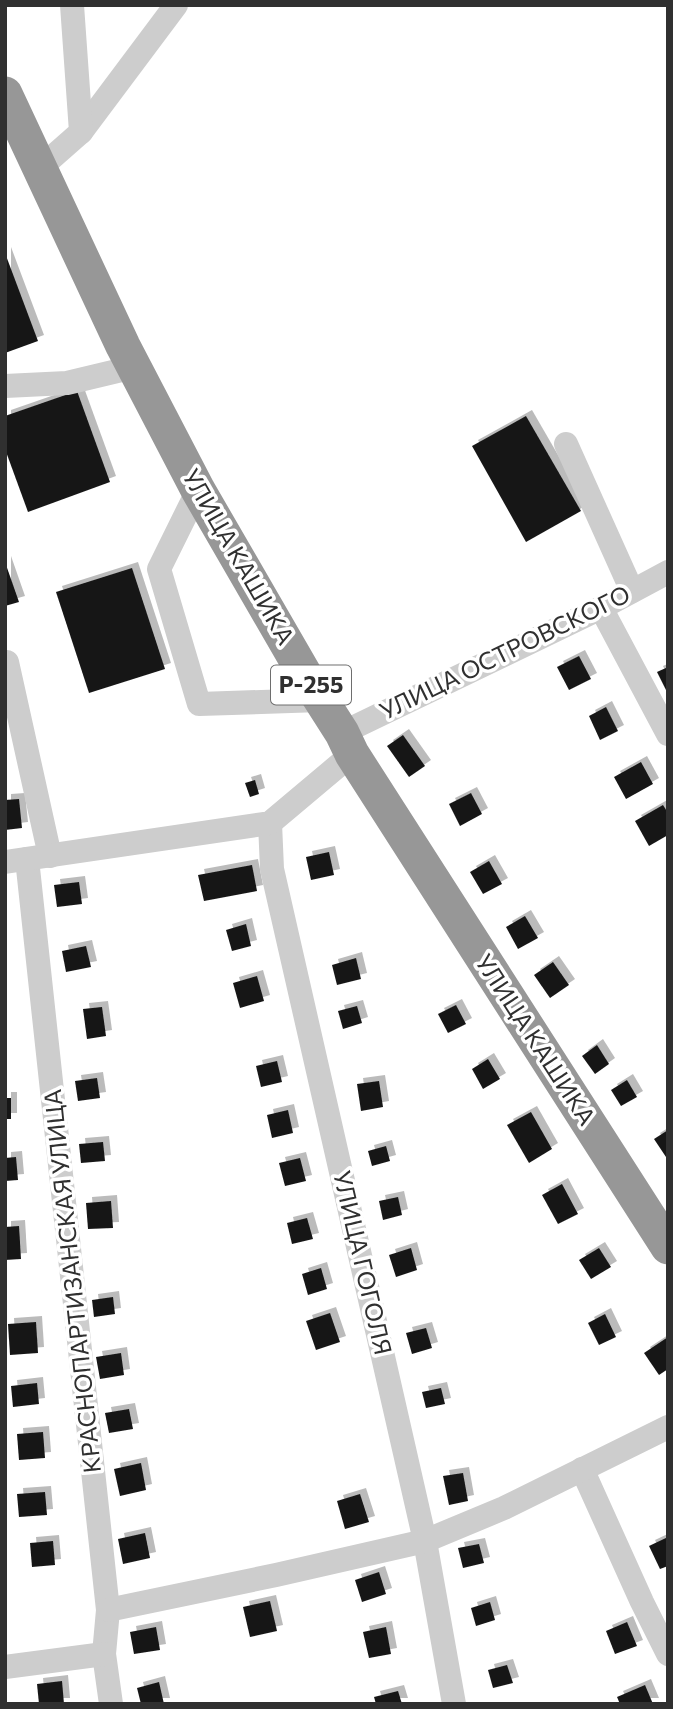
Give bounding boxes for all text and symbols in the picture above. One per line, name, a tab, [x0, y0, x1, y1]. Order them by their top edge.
street label: УЛИЦА КАШИКА	[177, 463, 301, 649]
street label: УЛИЦА ОСТРОВСКОГО	[374, 578, 634, 725]
road number: Р-255	[271, 666, 351, 705]
street label: УЛИЦА КАШИКА	[470, 948, 602, 1130]
street label: КРАСНОПАРТИЗАНСКАЯ УЛИЦА	[37, 1088, 106, 1475]
street label: УЛИЦА ГОГОЛЯ	[328, 1168, 399, 1358]

